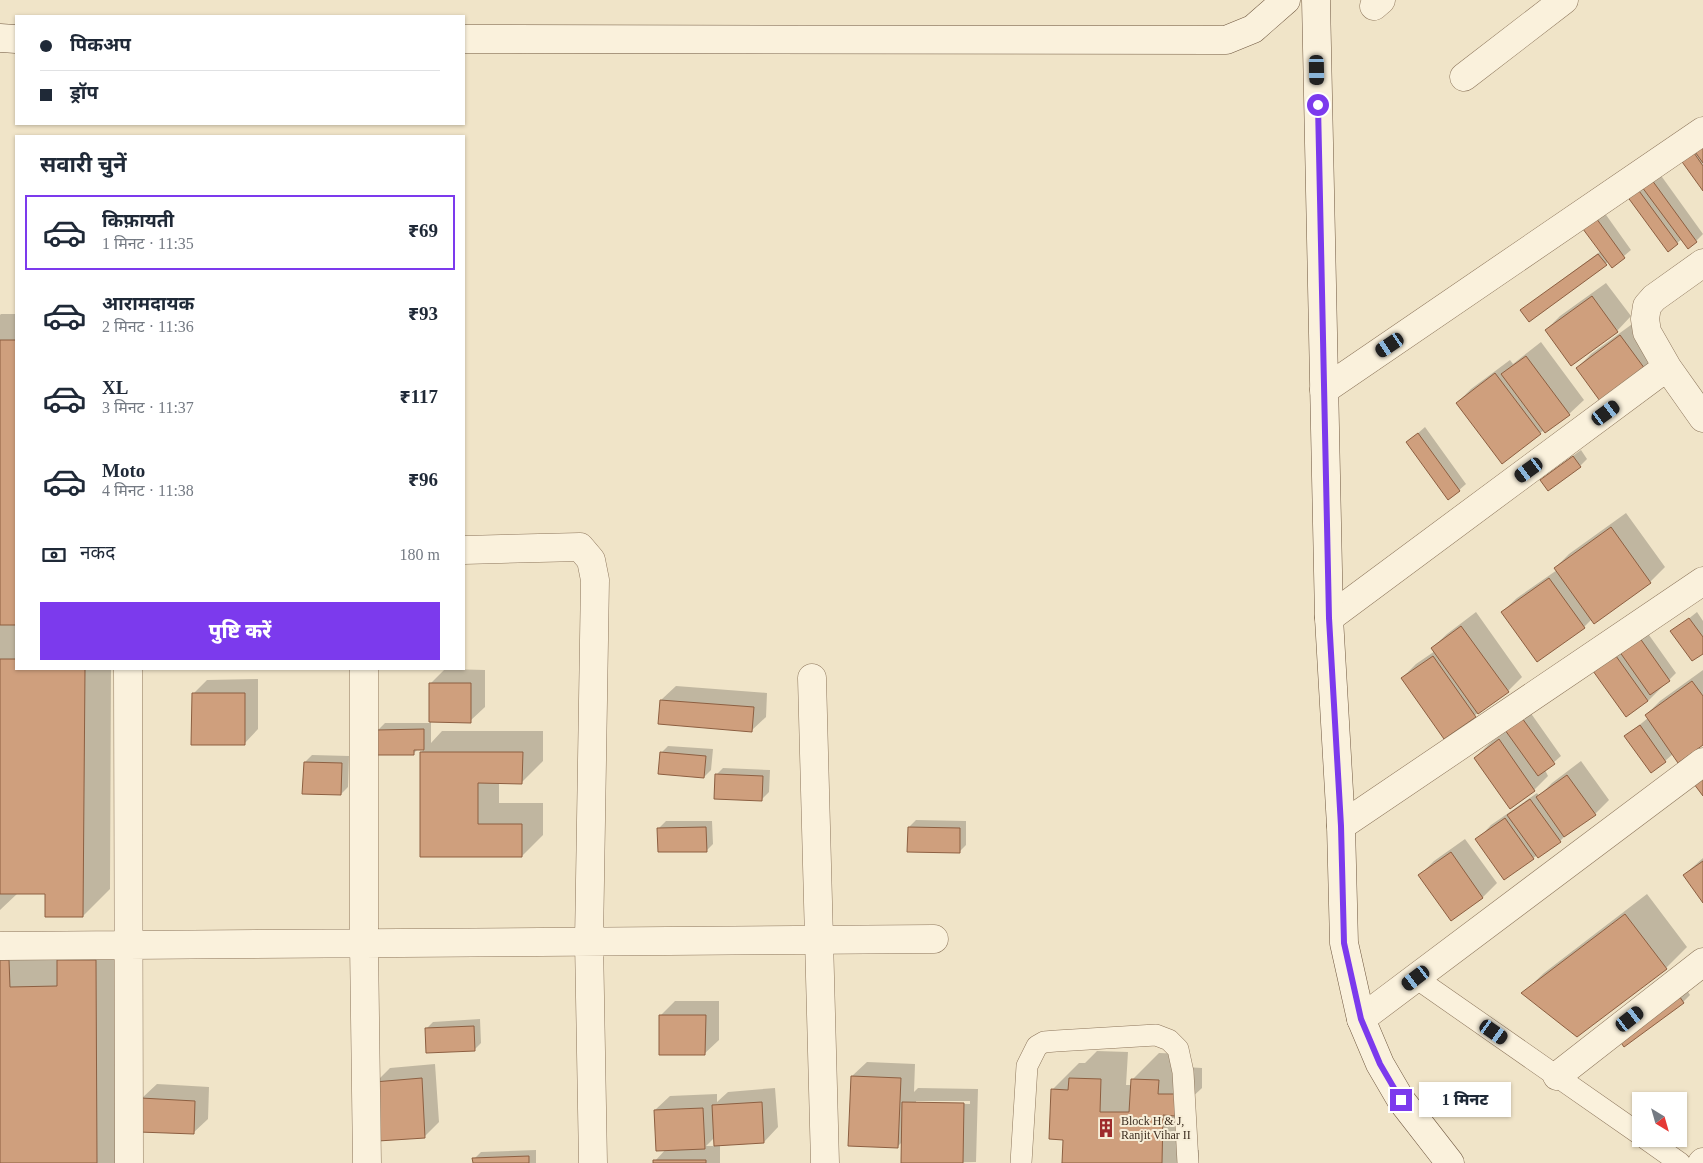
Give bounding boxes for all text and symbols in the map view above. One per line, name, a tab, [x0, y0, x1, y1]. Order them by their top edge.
text: पिकअप	[70, 34, 131, 55]
car	[1309, 55, 1324, 85]
text: ड्रॉप	[70, 82, 98, 103]
route start	[1307, 94, 1329, 116]
text: सवारी चुनें	[40, 152, 126, 177]
icon: car	[42, 210, 87, 255]
text: किफ़ायती	[102, 210, 174, 231]
text: ₹69	[408, 220, 438, 241]
text: 1 मिनट · 11:35	[102, 235, 194, 252]
icon: car	[42, 293, 87, 338]
text: आरामदायक	[102, 293, 194, 314]
text: ₹93	[408, 303, 438, 324]
text: 2 मिनट · 11:36	[102, 318, 194, 335]
car	[1373, 330, 1406, 360]
icon: car	[42, 376, 87, 421]
text: XL	[102, 377, 128, 398]
text: ₹117	[400, 386, 438, 407]
car	[1589, 398, 1622, 428]
text: 3 मिनट · 11:37	[102, 399, 194, 416]
car	[1512, 455, 1545, 485]
icon: car	[42, 459, 87, 504]
text: Moto	[102, 460, 145, 481]
text: ₹96	[408, 469, 438, 490]
text: 4 मिनट · 11:38	[102, 482, 194, 499]
icon: cash	[40, 541, 68, 569]
text: नकद	[80, 542, 115, 563]
text: 180 m	[400, 546, 440, 563]
button: पुष्टि करें	[40, 602, 440, 660]
car	[1399, 963, 1432, 993]
car	[1613, 1004, 1646, 1034]
car	[1477, 1017, 1510, 1047]
callout: 1 मिनट	[1418, 1082, 1511, 1118]
route end	[1390, 1089, 1412, 1111]
text: 1 मिनट	[1442, 1091, 1488, 1108]
north arrow	[1632, 1092, 1688, 1148]
map controls	[1632, 1092, 1687, 1147]
place label: Block H & J, Ranjit Vihar II	[1121, 1114, 1191, 1142]
building icon: Block H & J, Ranjit Vihar II	[1095, 1117, 1117, 1139]

